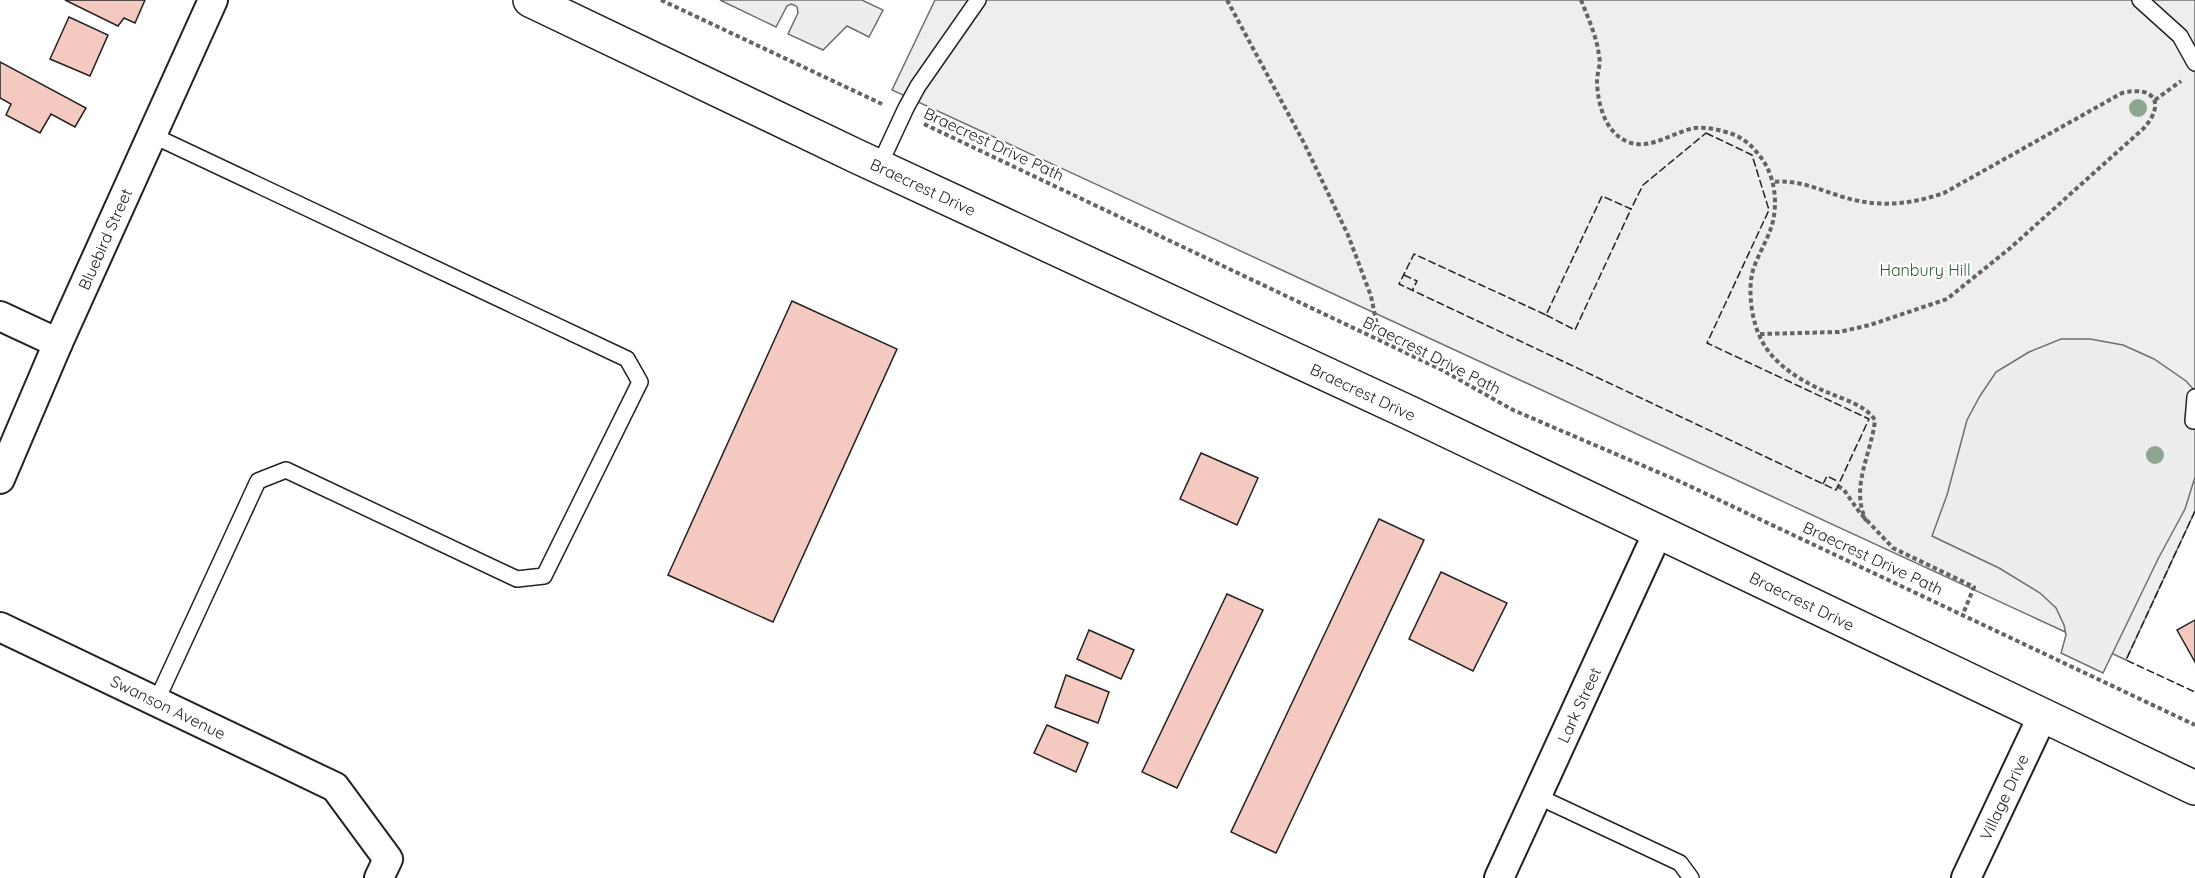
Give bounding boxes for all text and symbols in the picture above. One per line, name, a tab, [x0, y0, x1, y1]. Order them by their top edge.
street label: Braecrest Drive Path	[921, 103, 1067, 185]
street label: Braecrest Drive	[867, 154, 979, 220]
street label: Bluebird Street	[74, 185, 136, 293]
park label: Hanbury Hill	[1879, 260, 1971, 280]
street label: Braecrest Drive Path	[1360, 312, 1504, 398]
street label: Braecrest Drive	[1307, 359, 1419, 425]
street label: Braecrest Drive Path	[1800, 517, 1946, 599]
street label: Braecrest Drive	[1746, 567, 1858, 635]
street label: Lark Street	[1553, 664, 1605, 746]
street label: Swanson Avenue	[107, 670, 229, 744]
street label: Village Drive	[1975, 751, 2033, 843]

